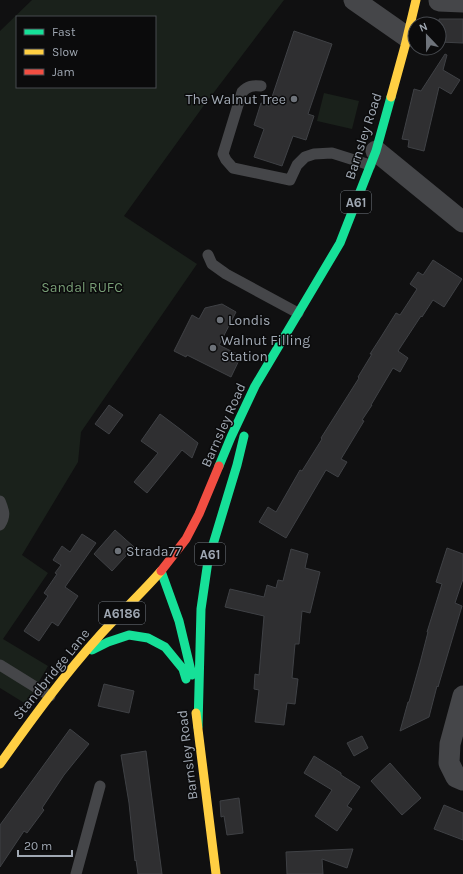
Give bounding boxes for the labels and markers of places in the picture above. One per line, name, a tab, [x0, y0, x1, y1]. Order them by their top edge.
place label: The Walnut Tree	[185, 91, 286, 108]
marker: The Walnut Tree	[289, 94, 299, 104]
place label: Londis	[228, 312, 270, 329]
marker: Londis	[215, 315, 225, 325]
place label: Walnut Filling Station	[221, 332, 310, 365]
marker: Walnut Filling Station	[208, 343, 218, 353]
place label: Strada77	[126, 543, 182, 560]
marker: Strada77	[113, 546, 123, 556]

